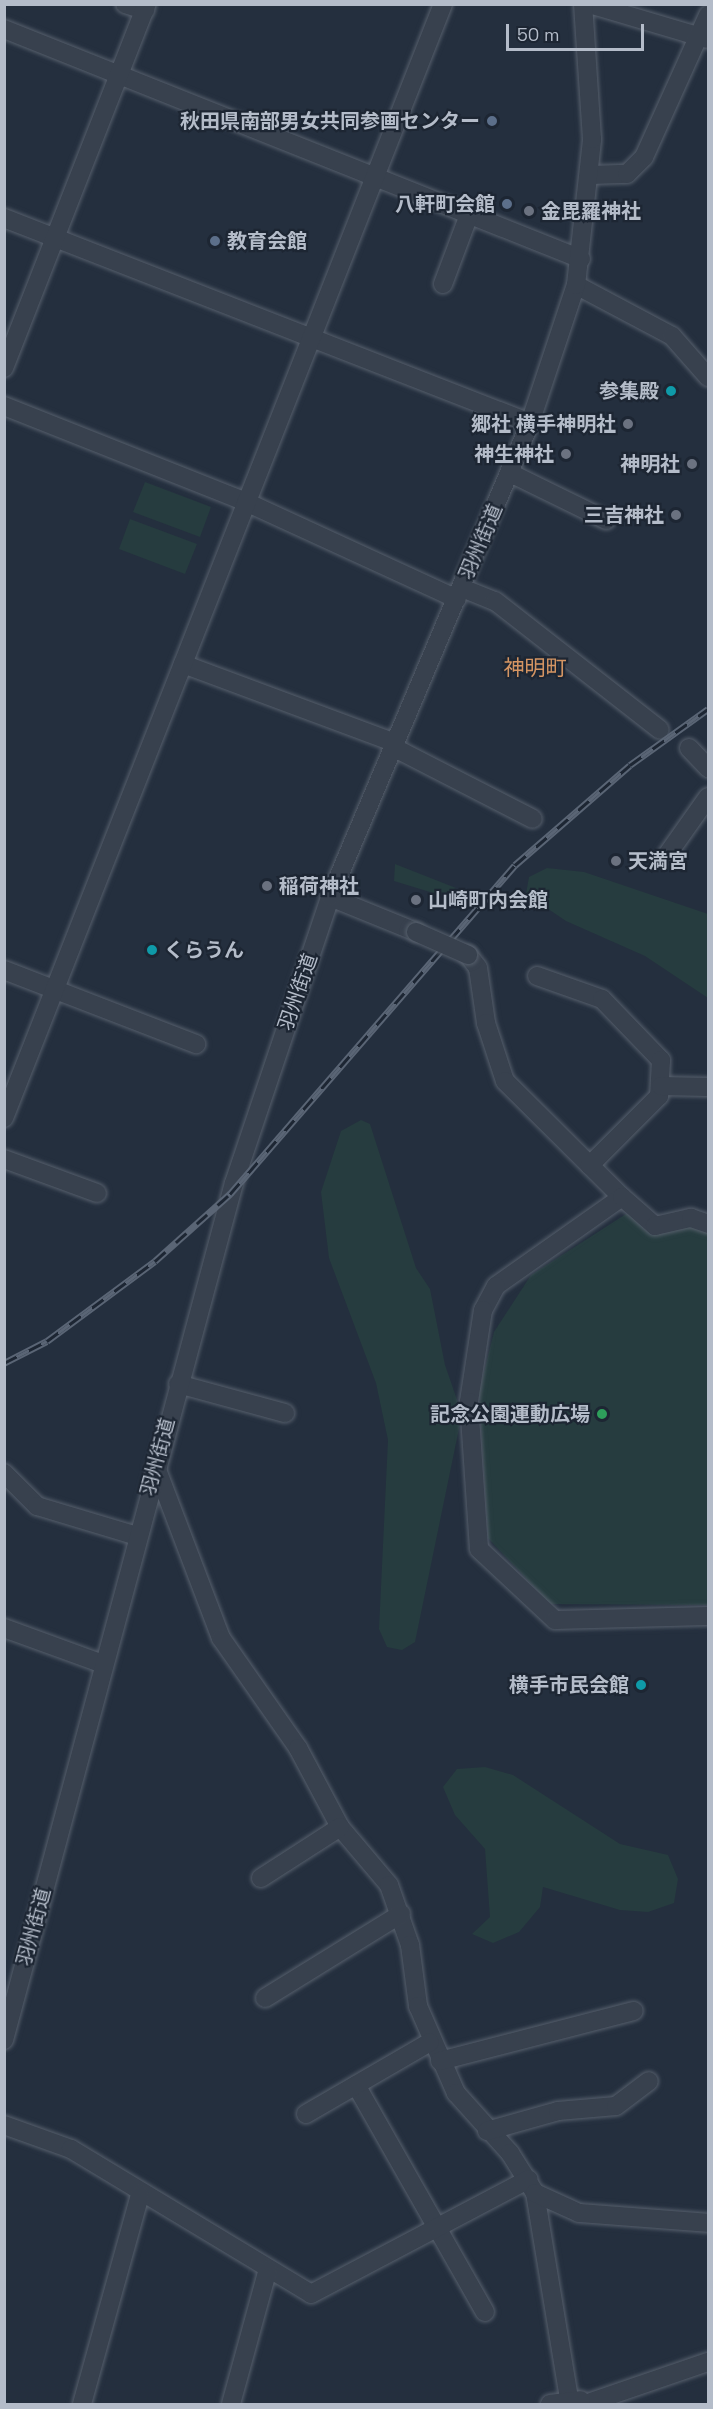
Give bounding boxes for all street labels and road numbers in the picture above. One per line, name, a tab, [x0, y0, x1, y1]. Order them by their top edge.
street label: 羽州街道	[454, 500, 508, 584]
street label: 羽州街道	[274, 950, 322, 1034]
street label: 羽州街道	[136, 1415, 180, 1499]
street label: 羽州街道	[12, 1885, 56, 1969]

